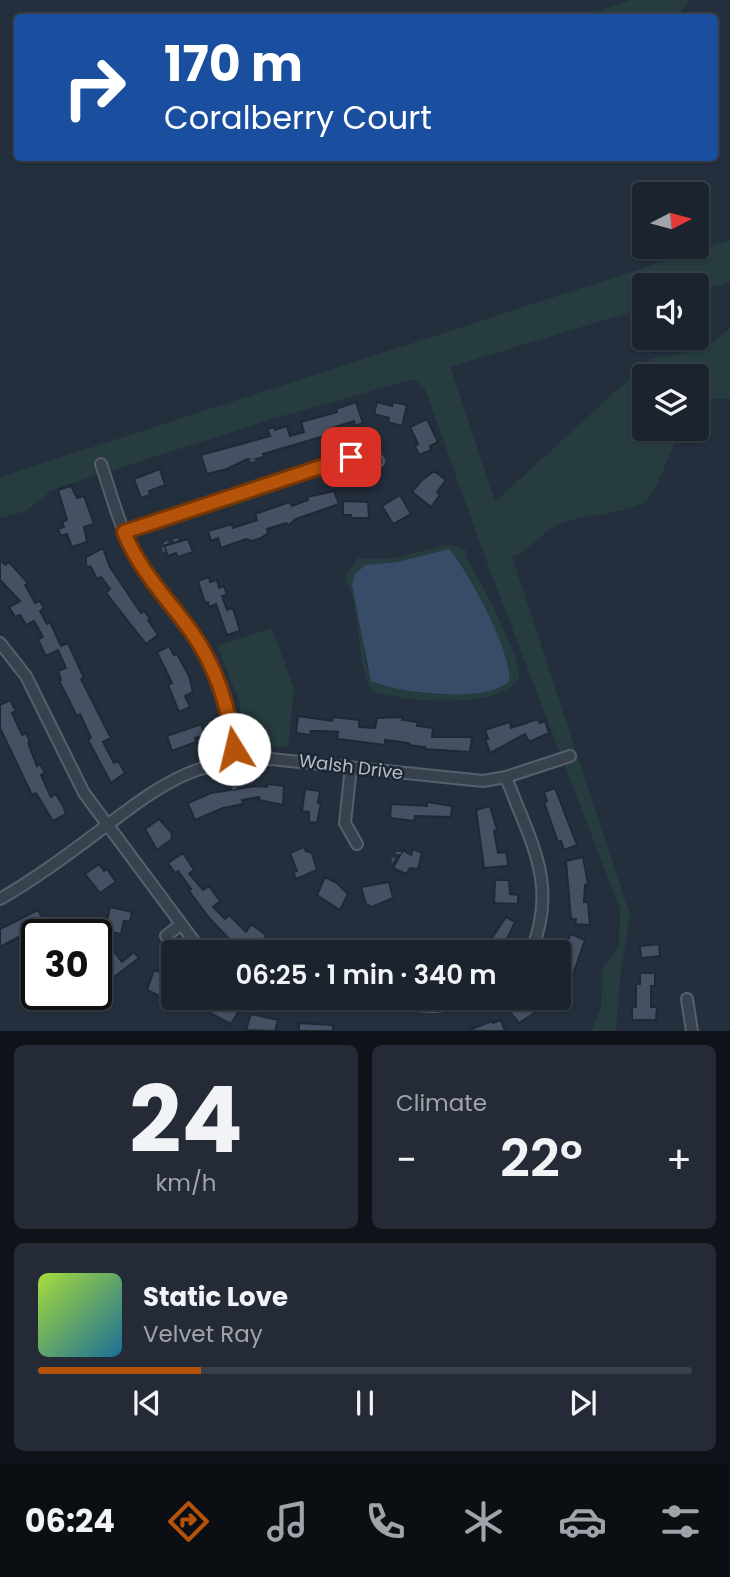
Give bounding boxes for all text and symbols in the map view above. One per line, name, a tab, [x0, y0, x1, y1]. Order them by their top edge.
text: 170 m	[164, 30, 303, 98]
icon: right	[49, 42, 140, 133]
text: Coralberry Court	[164, 95, 432, 140]
north arrow	[632, 182, 709, 259]
map controls	[632, 182, 709, 441]
button: sound	[632, 273, 709, 350]
button: layers	[632, 364, 709, 441]
pin	[321, 427, 381, 487]
icon: arrive	[332, 438, 370, 476]
position arrow	[197, 712, 271, 786]
street label: Walsh Drive	[297, 748, 405, 785]
speed limit sign: 30	[21, 919, 112, 1010]
text: 06:25 · 1 min · 340 m	[236, 957, 497, 993]
text: 24	[129, 1056, 243, 1184]
text: Climate	[396, 1087, 487, 1119]
text: 22°	[500, 1122, 583, 1195]
text: −	[396, 1133, 417, 1186]
text: +	[666, 1133, 692, 1186]
text: km/h	[155, 1167, 217, 1199]
text: Static Love	[143, 1279, 288, 1315]
text: Velvet Ray	[143, 1318, 263, 1350]
icon: previous	[128, 1384, 166, 1422]
icon: pause	[346, 1384, 384, 1422]
icon: next	[564, 1384, 602, 1422]
icon: directions	[164, 1497, 213, 1546]
icon: music	[263, 1497, 312, 1546]
icon: phone	[361, 1497, 410, 1546]
icon: climate	[459, 1497, 508, 1546]
icon: car	[558, 1497, 607, 1546]
icon: filters	[656, 1497, 705, 1546]
text: 06:24	[25, 1498, 115, 1543]

